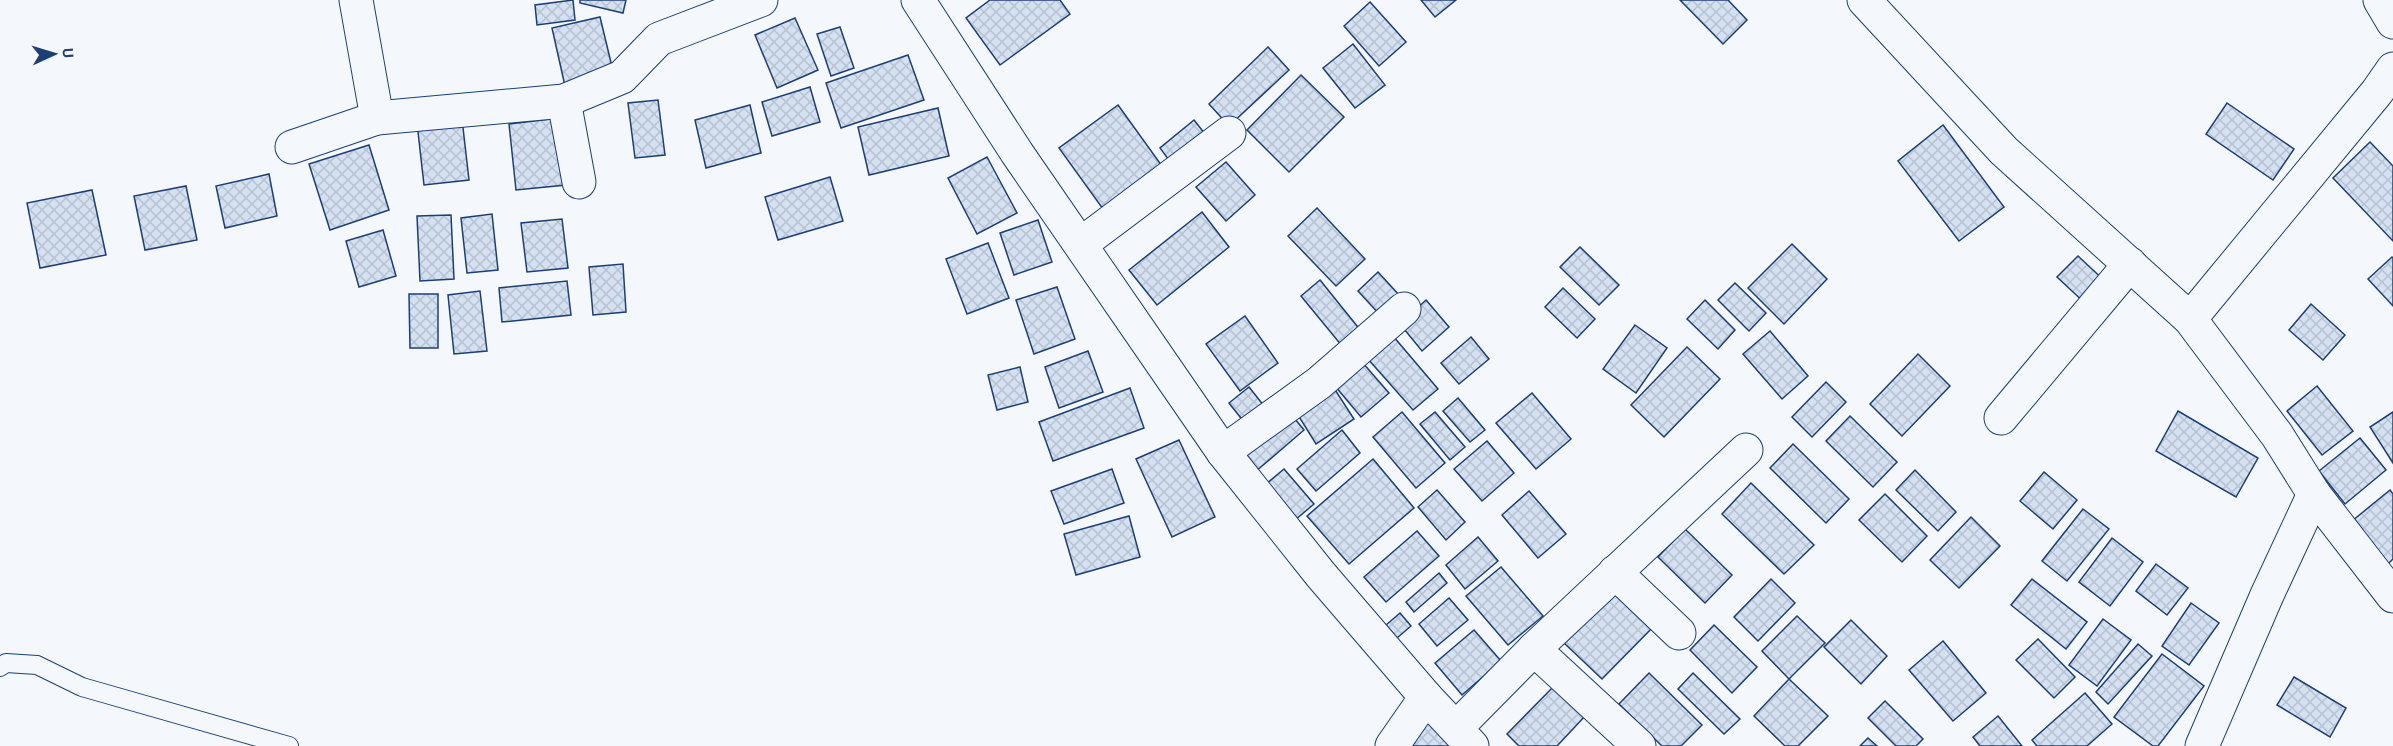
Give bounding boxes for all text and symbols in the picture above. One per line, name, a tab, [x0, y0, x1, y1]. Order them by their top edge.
north arrow	[24, 24, 84, 84]
text: U	[60, 47, 76, 59]

